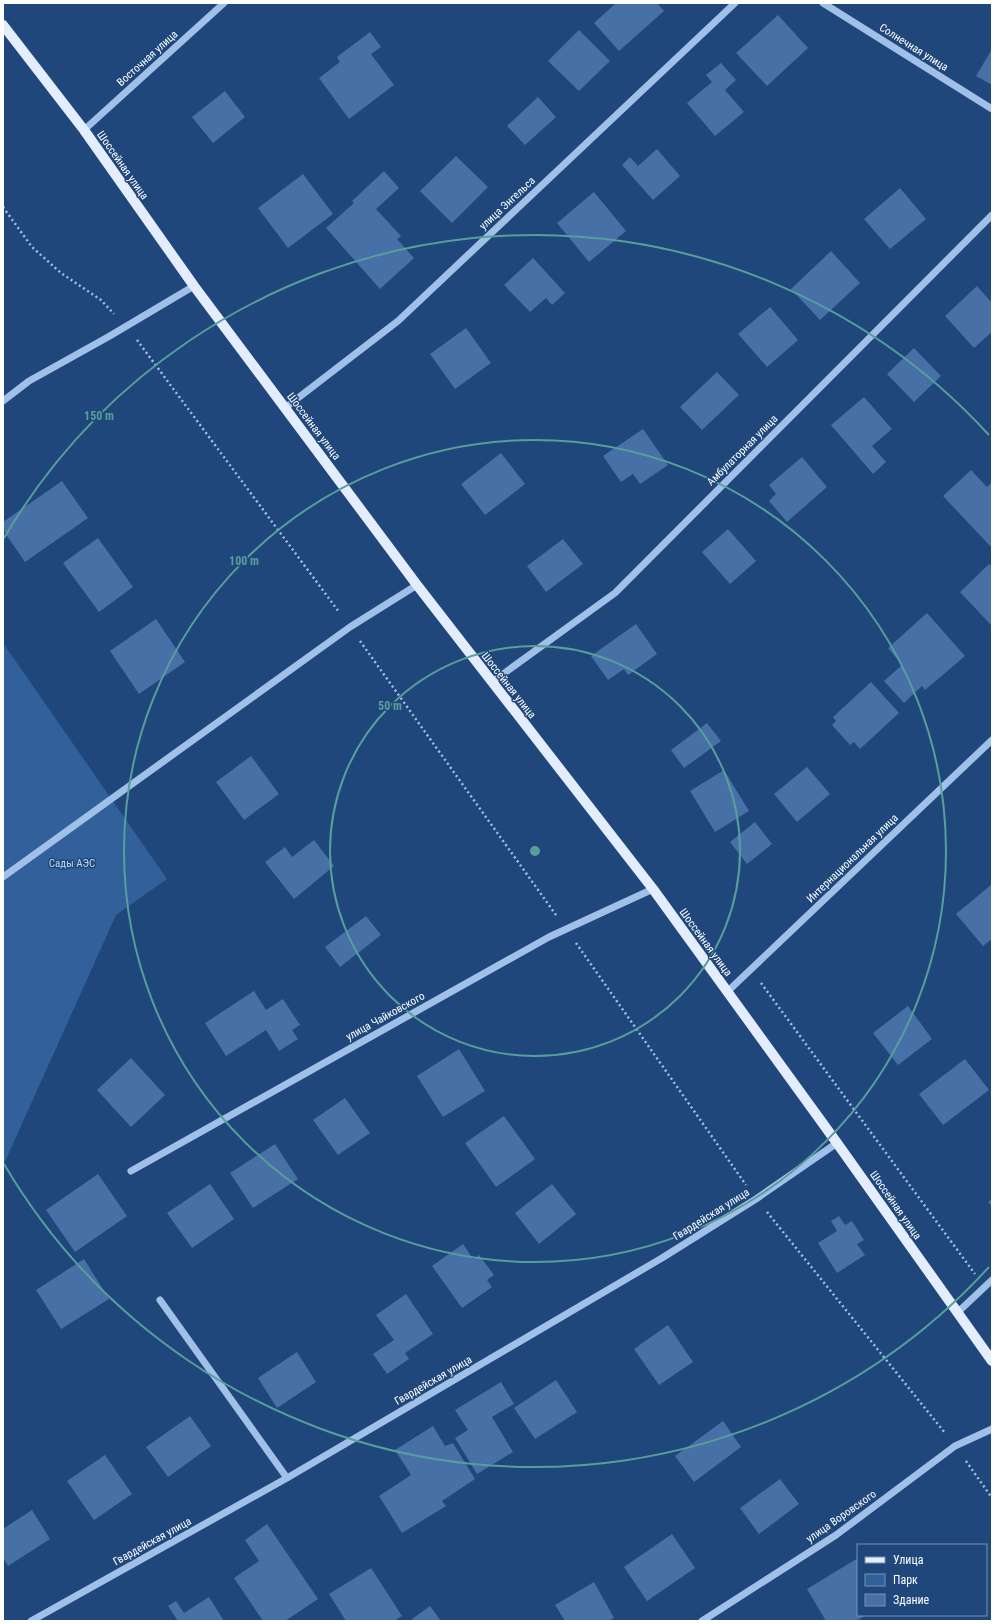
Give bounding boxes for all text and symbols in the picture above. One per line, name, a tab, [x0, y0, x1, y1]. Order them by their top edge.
street label: Солнечная улица	[877, 21, 951, 74]
street label: Восточная улица	[114, 28, 180, 89]
street label: Шоссейная улица	[94, 128, 151, 202]
street label: улица Энгельса	[477, 174, 538, 233]
street label: Шоссейная улица	[284, 390, 343, 462]
text: 150 m	[84, 409, 114, 423]
street label: Амбулаторная улица	[704, 412, 780, 488]
text: 100 m	[229, 554, 259, 568]
street label: Шоссейная улица	[479, 650, 539, 721]
text: 50 m	[378, 699, 402, 713]
street label: Интернациональная улица	[804, 811, 901, 905]
centre of rings	[528, 844, 542, 858]
park label: Сады АЭС	[49, 857, 95, 870]
street label: Шоссейная улица	[677, 906, 735, 979]
street label: улица Чайковского	[344, 989, 427, 1043]
street label: Шоссейная улица	[867, 1168, 924, 1242]
street label: Гвардейская улица	[671, 1186, 752, 1243]
street label: Гвардейская улица	[392, 1353, 474, 1408]
street label: улица Воровского	[804, 1487, 879, 1545]
street label: Гвардейская улица	[111, 1515, 194, 1568]
legend	[857, 1544, 987, 1616]
text: Улица	[893, 1553, 924, 1567]
text: Парк	[893, 1573, 918, 1587]
text: Здание	[893, 1593, 930, 1607]

